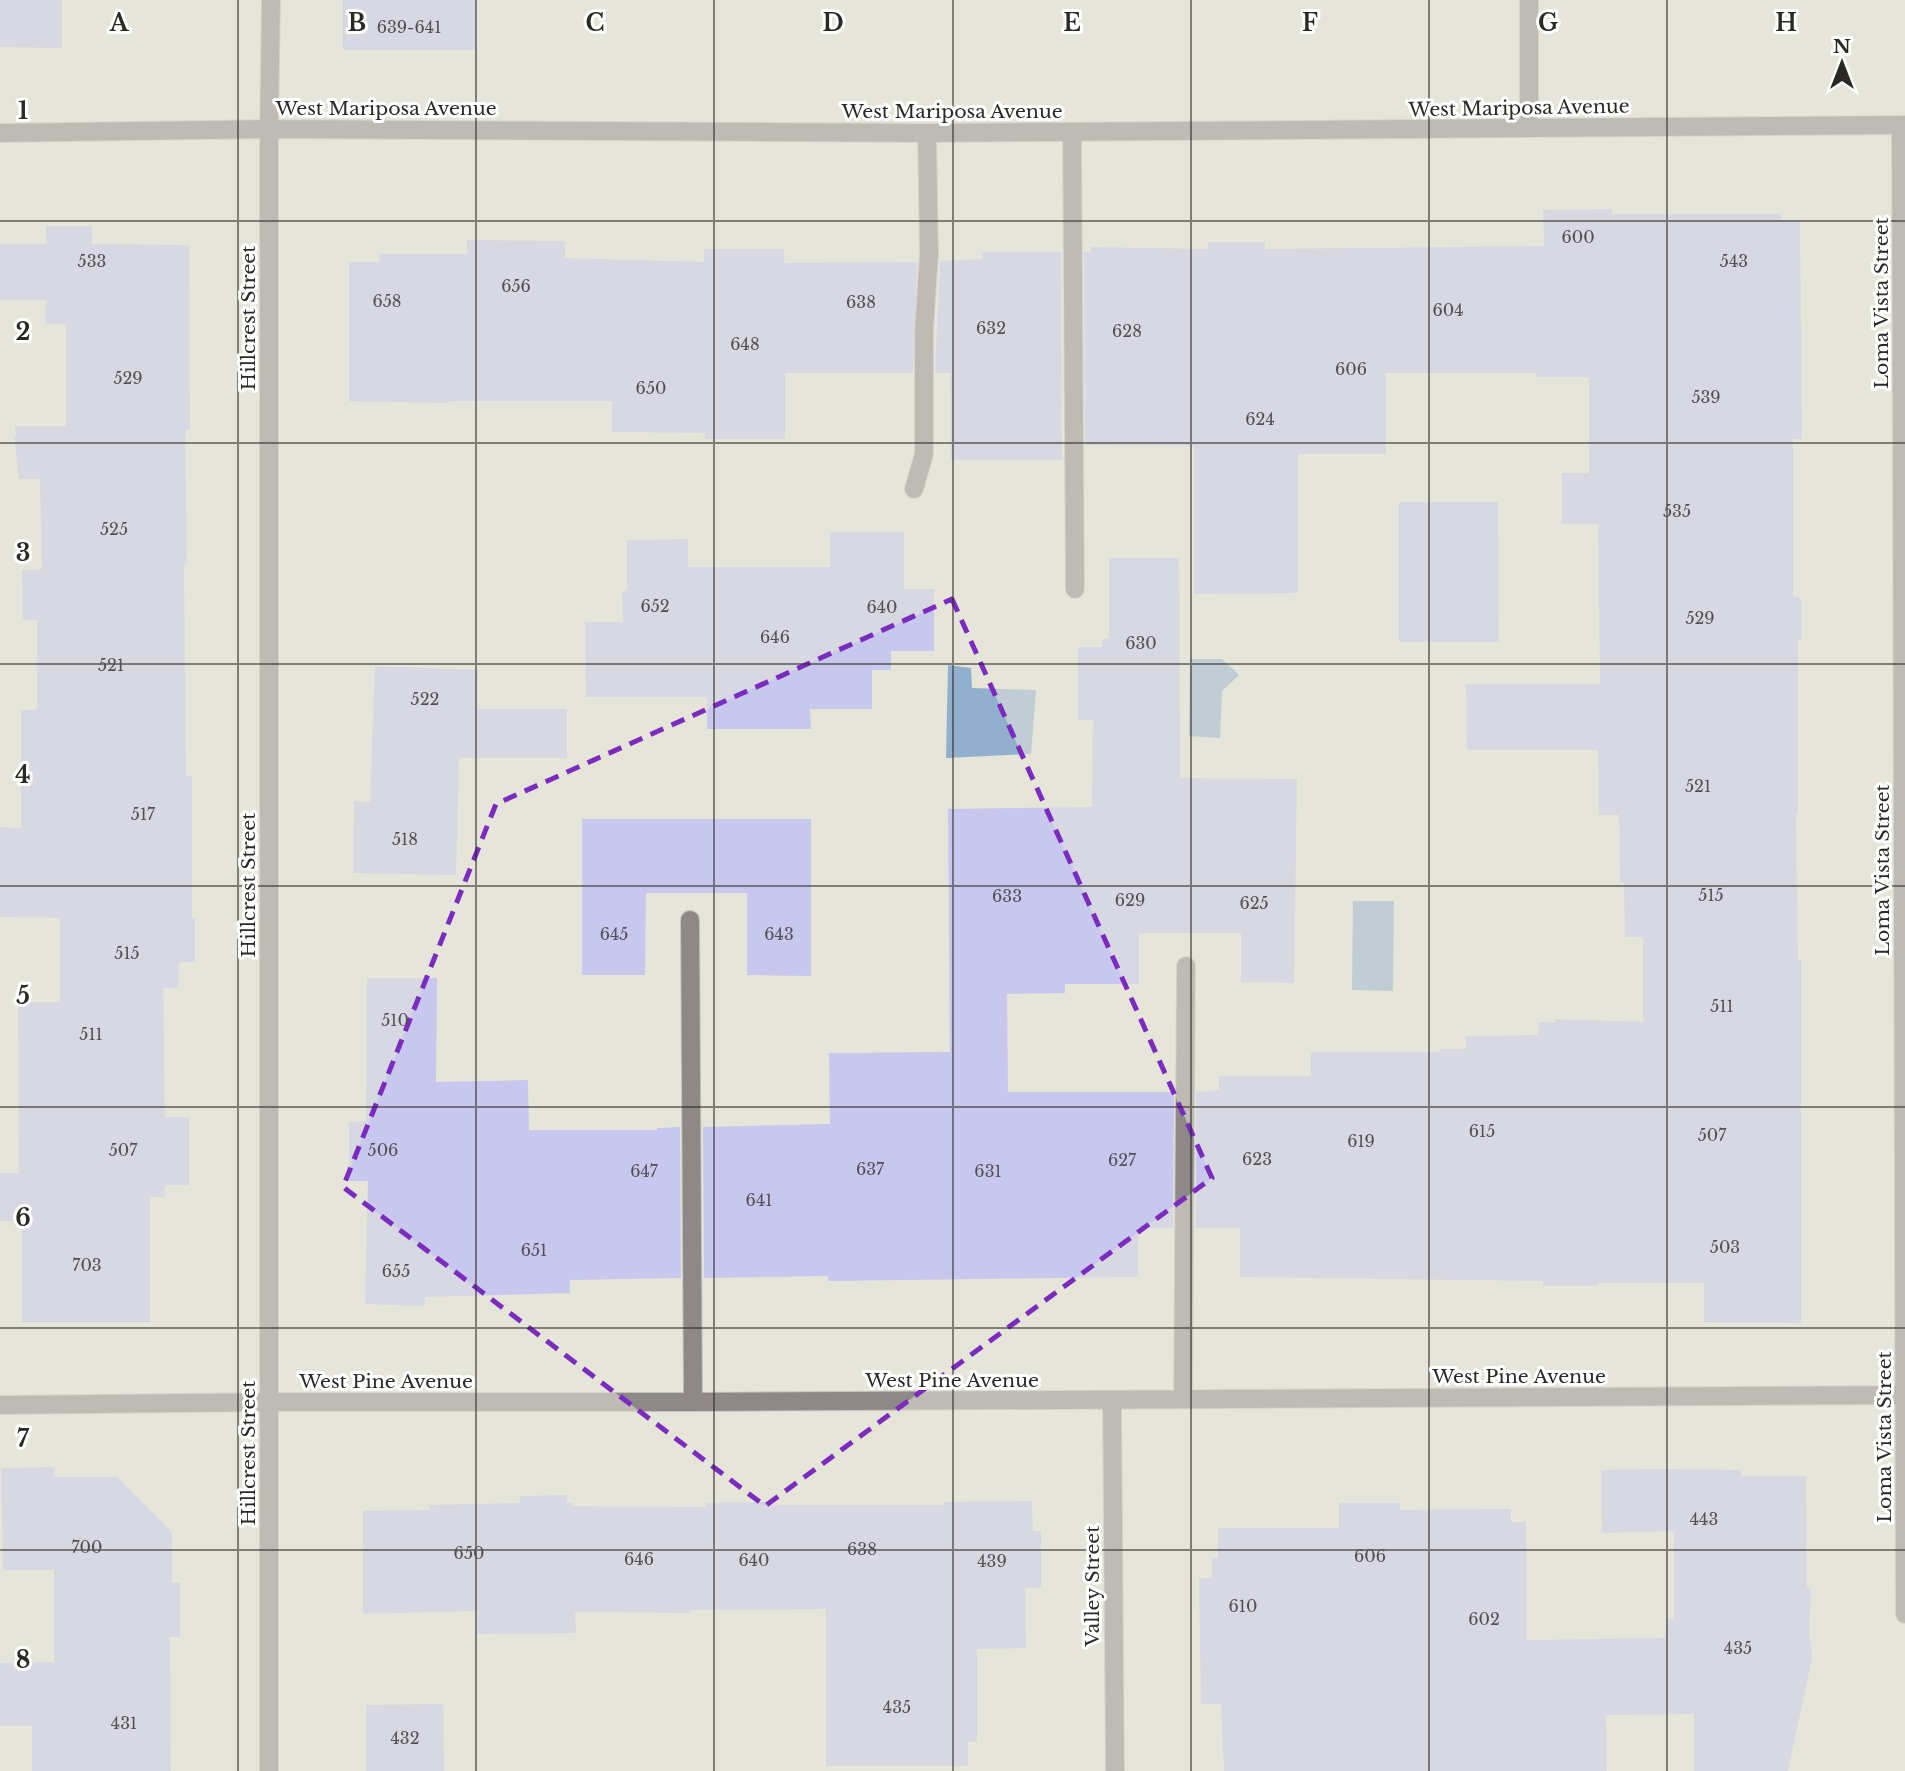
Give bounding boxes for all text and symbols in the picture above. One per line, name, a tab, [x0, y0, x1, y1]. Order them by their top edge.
text: A	[109, 9, 130, 37]
text: B	[348, 9, 366, 37]
text: C	[586, 9, 604, 37]
text: D	[822, 9, 844, 37]
text: E	[1063, 9, 1081, 37]
text: F	[1302, 9, 1318, 37]
text: G	[1538, 9, 1558, 37]
text: H	[1775, 9, 1797, 37]
house number: 639-641	[377, 17, 441, 37]
north arrow	[1807, 28, 1877, 98]
text: N	[1833, 35, 1851, 58]
street label: West Mariposa Avenue	[1407, 95, 1630, 121]
text: 1	[18, 97, 28, 125]
street label: West Mariposa Avenue	[274, 97, 497, 120]
street label: West Mariposa Avenue	[840, 100, 1063, 123]
street label: Loma Vista Street	[1870, 216, 1893, 389]
house number: 600	[1561, 227, 1595, 247]
street label: Hillcrest Street	[237, 245, 260, 390]
house number: 533	[78, 251, 106, 271]
house number: 543	[1720, 251, 1748, 271]
house number: 656	[501, 276, 531, 296]
house number: 658	[372, 291, 402, 311]
house number: 638	[846, 292, 876, 312]
house number: 604	[1432, 300, 1464, 320]
text: 2	[16, 318, 30, 346]
house number: 632	[976, 318, 1006, 338]
house number: 628	[1112, 321, 1142, 341]
house number: 648	[730, 334, 760, 354]
house number: 606	[1335, 359, 1367, 379]
house number: 529	[113, 368, 143, 388]
house number: 650	[636, 378, 666, 398]
house number: 539	[1691, 387, 1721, 407]
house number: 624	[1245, 409, 1275, 429]
house number: 535	[1663, 501, 1691, 521]
house number: 525	[100, 519, 128, 539]
text: 3	[16, 539, 30, 567]
house number: 652	[640, 596, 670, 616]
house number: 640	[866, 597, 898, 617]
house number: 529	[1685, 608, 1715, 628]
house number: 646	[760, 627, 790, 647]
house number: 630	[1125, 633, 1157, 653]
house number: 521	[98, 655, 124, 675]
house number: 522	[411, 689, 439, 709]
text: 4	[15, 761, 31, 789]
house number: 521	[1685, 776, 1711, 796]
street label: Loma Vista Street	[1871, 783, 1894, 956]
house number: 517	[131, 804, 156, 824]
street label: Hillcrest Street	[237, 812, 260, 957]
house number: 518	[392, 829, 418, 849]
house number: 515	[1698, 885, 1724, 905]
house number: 633	[992, 886, 1022, 906]
house number: 629	[1115, 890, 1145, 910]
house number: 625	[1239, 893, 1269, 913]
house number: 645	[600, 924, 628, 944]
house number: 643	[764, 924, 794, 944]
house number: 515	[114, 943, 140, 963]
text: 5	[16, 982, 30, 1010]
house number: 511	[1710, 996, 1734, 1016]
house number: 510	[381, 1010, 409, 1030]
house number: 511	[79, 1024, 103, 1044]
house number: 615	[1469, 1121, 1495, 1141]
house number: 507	[1698, 1125, 1727, 1145]
house number: 619	[1347, 1131, 1375, 1151]
house number: 507	[109, 1140, 138, 1160]
house number: 506	[368, 1140, 398, 1160]
house number: 623	[1242, 1149, 1272, 1169]
house number: 627	[1108, 1150, 1137, 1170]
house number: 637	[856, 1159, 885, 1179]
house number: 647	[630, 1161, 659, 1181]
house number: 631	[974, 1161, 1002, 1181]
house number: 641	[746, 1190, 772, 1210]
text: 6	[15, 1204, 31, 1232]
house number: 503	[1710, 1237, 1740, 1257]
house number: 651	[521, 1240, 547, 1260]
house number: 703	[72, 1255, 102, 1275]
house number: 655	[382, 1261, 410, 1281]
street label: Loma Vista Street	[1873, 1350, 1896, 1523]
street label: West Pine Avenue	[1431, 1365, 1606, 1388]
street label: West Pine Avenue	[864, 1369, 1039, 1392]
street label: West Pine Avenue	[298, 1370, 473, 1393]
street label: Hillcrest Street	[237, 1380, 260, 1525]
text: 7	[17, 1425, 30, 1453]
house number: 443	[1690, 1509, 1718, 1529]
street label: Valley Street	[1081, 1525, 1104, 1647]
house number: 700	[72, 1537, 102, 1557]
house number: 638	[847, 1539, 877, 1559]
house number: 650	[454, 1543, 484, 1563]
house number: 606	[1354, 1546, 1386, 1566]
house number: 646	[624, 1549, 654, 1569]
house number: 640	[738, 1550, 770, 1570]
house number: 439	[977, 1551, 1007, 1571]
house number: 610	[1229, 1596, 1257, 1616]
house number: 602	[1468, 1609, 1500, 1629]
house number: 435	[1724, 1638, 1752, 1658]
text: 8	[16, 1646, 30, 1674]
house number: 435	[883, 1697, 911, 1717]
house number: 431	[111, 1713, 137, 1733]
house number: 432	[390, 1728, 420, 1748]

